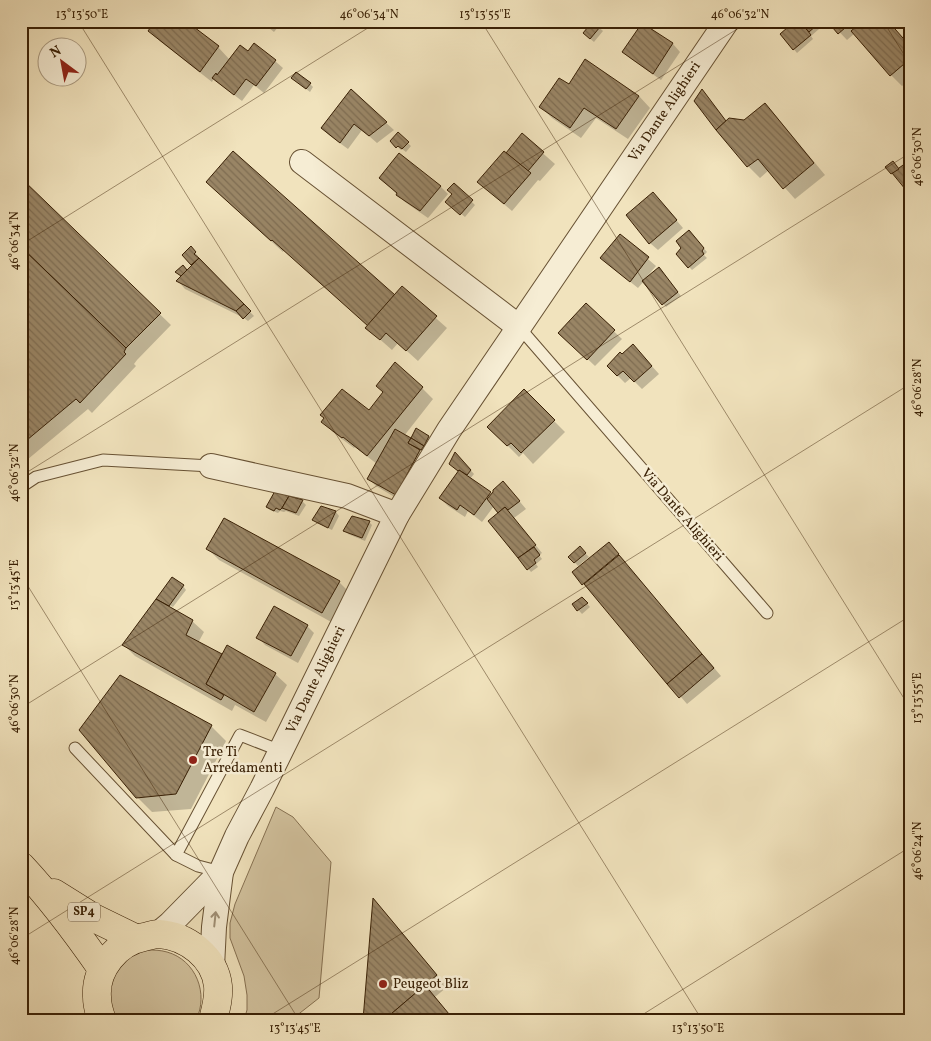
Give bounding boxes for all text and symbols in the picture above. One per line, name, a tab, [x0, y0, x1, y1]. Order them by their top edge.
text: 13°13'50"E	[56, 7, 108, 23]
text: 46°06'34"N	[339, 7, 399, 23]
text: 13°13'55"E	[459, 7, 511, 23]
text: 46°06'32"N	[711, 7, 769, 23]
north arrow	[38, 38, 88, 88]
text: N	[47, 41, 65, 63]
street label: Via Dante Alighieri	[624, 58, 706, 166]
text: 46°06'30"N	[910, 127, 926, 187]
text: 46°06'34"N	[7, 211, 23, 271]
text: 46°06'28"N	[910, 359, 926, 417]
text: 46°06'32"N	[7, 444, 23, 502]
street label: Via Dante Alighieri	[636, 464, 728, 566]
text: 13°13'45"E	[7, 559, 23, 611]
street label: Via Dante Alighieri	[282, 623, 350, 737]
text: 13°13'55"E	[910, 672, 926, 724]
text: 46°06'30"N	[7, 674, 23, 734]
place label: Tre Ti Arredamenti	[203, 743, 283, 778]
marker: Tre Ti Arredamenti	[187, 754, 199, 766]
text: 46°06'24"N	[910, 821, 926, 880]
road number: SP4	[68, 902, 100, 922]
text: 46°06'28"N	[7, 907, 23, 965]
one-way arrow	[210, 912, 219, 928]
place label: Peugeot Bliz	[393, 975, 468, 994]
marker: Peugeot Bliz	[377, 978, 389, 990]
text: 13°13'45"E	[269, 1021, 321, 1037]
text: 13°13'50"E	[672, 1021, 724, 1037]

